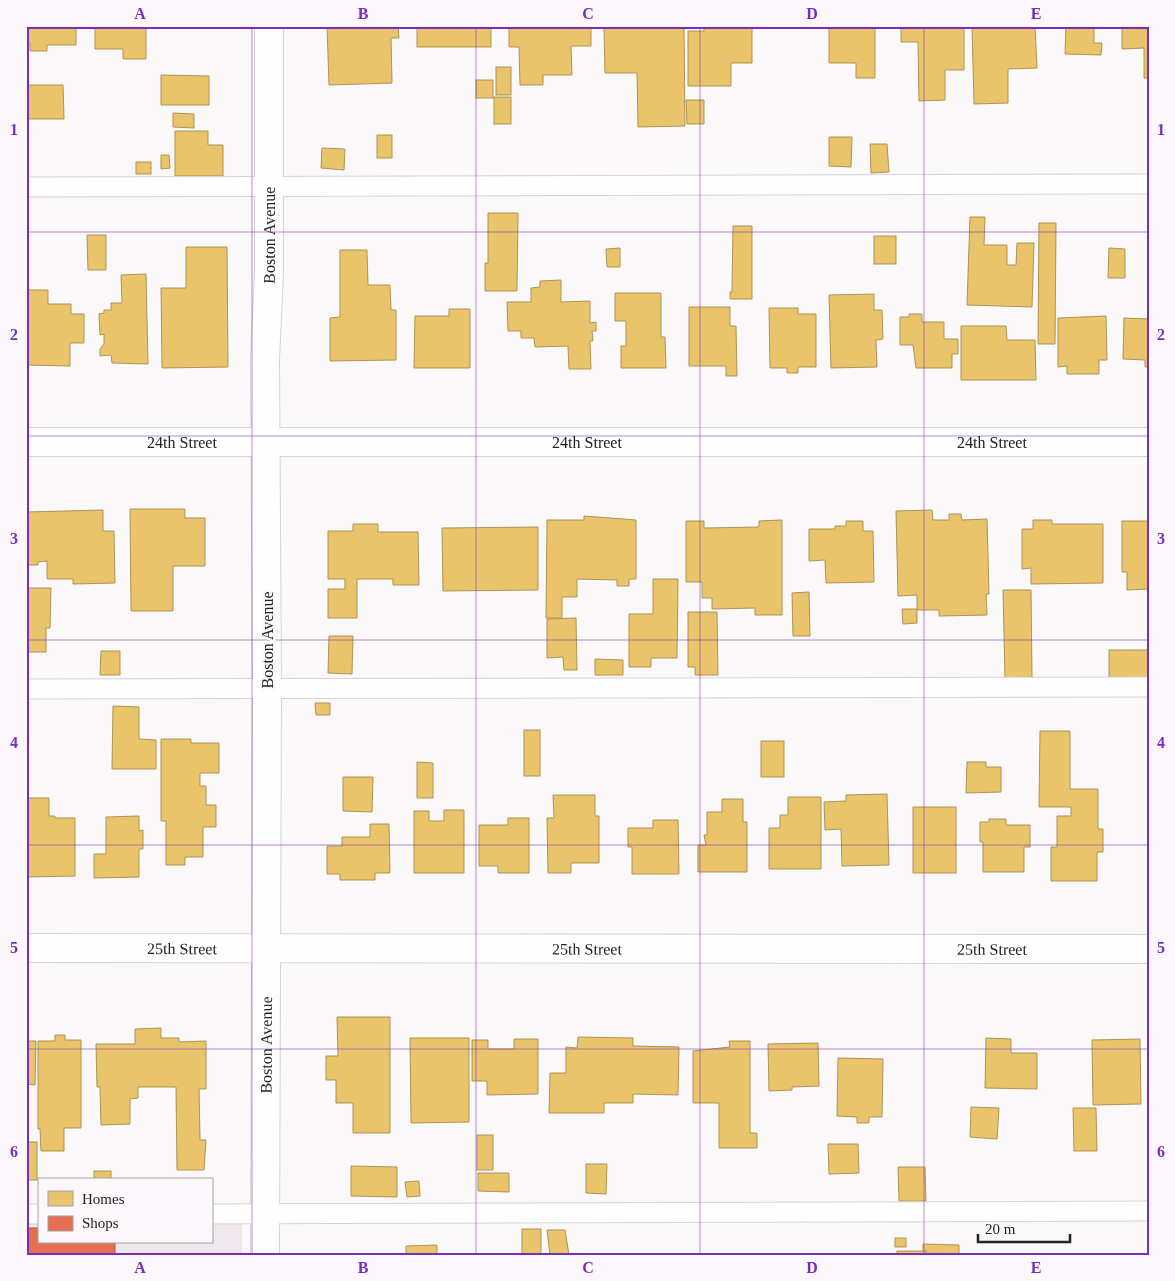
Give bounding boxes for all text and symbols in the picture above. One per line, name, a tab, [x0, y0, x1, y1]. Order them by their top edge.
text: A	[134, 5, 146, 22]
text: B	[358, 5, 369, 22]
text: C	[582, 5, 594, 22]
text: D	[806, 5, 818, 22]
text: E	[1031, 5, 1041, 22]
text: 1	[10, 121, 18, 138]
text: 1	[1157, 121, 1165, 138]
street label: Boston Avenue	[260, 187, 278, 284]
text: 2	[10, 326, 18, 343]
text: 2	[1157, 326, 1165, 343]
street label: 24th Street	[147, 434, 217, 451]
street label: 24th Street	[552, 434, 622, 451]
street label: 24th Street	[957, 434, 1027, 451]
text: 3	[10, 530, 18, 547]
text: 3	[1157, 530, 1165, 547]
street label: Boston Avenue	[259, 591, 276, 689]
text: 4	[10, 734, 18, 751]
text: 4	[1157, 734, 1165, 751]
text: 5	[10, 939, 18, 956]
text: 5	[1157, 939, 1165, 956]
street label: 25th Street	[147, 940, 217, 957]
street label: 25th Street	[552, 940, 622, 957]
street label: 25th Street	[957, 940, 1027, 957]
street label: Boston Avenue	[257, 996, 274, 1094]
text: 6	[10, 1143, 18, 1160]
text: 6	[1157, 1143, 1165, 1160]
legend	[38, 1178, 212, 1244]
text: Homes	[82, 1191, 125, 1207]
scale bar	[978, 1211, 1070, 1243]
text: Shops	[82, 1215, 119, 1231]
text: 20 m	[985, 1221, 1016, 1237]
text: A	[134, 1259, 146, 1276]
text: B	[358, 1259, 369, 1276]
text: C	[582, 1259, 594, 1276]
text: D	[806, 1259, 818, 1276]
text: E	[1031, 1259, 1041, 1276]

